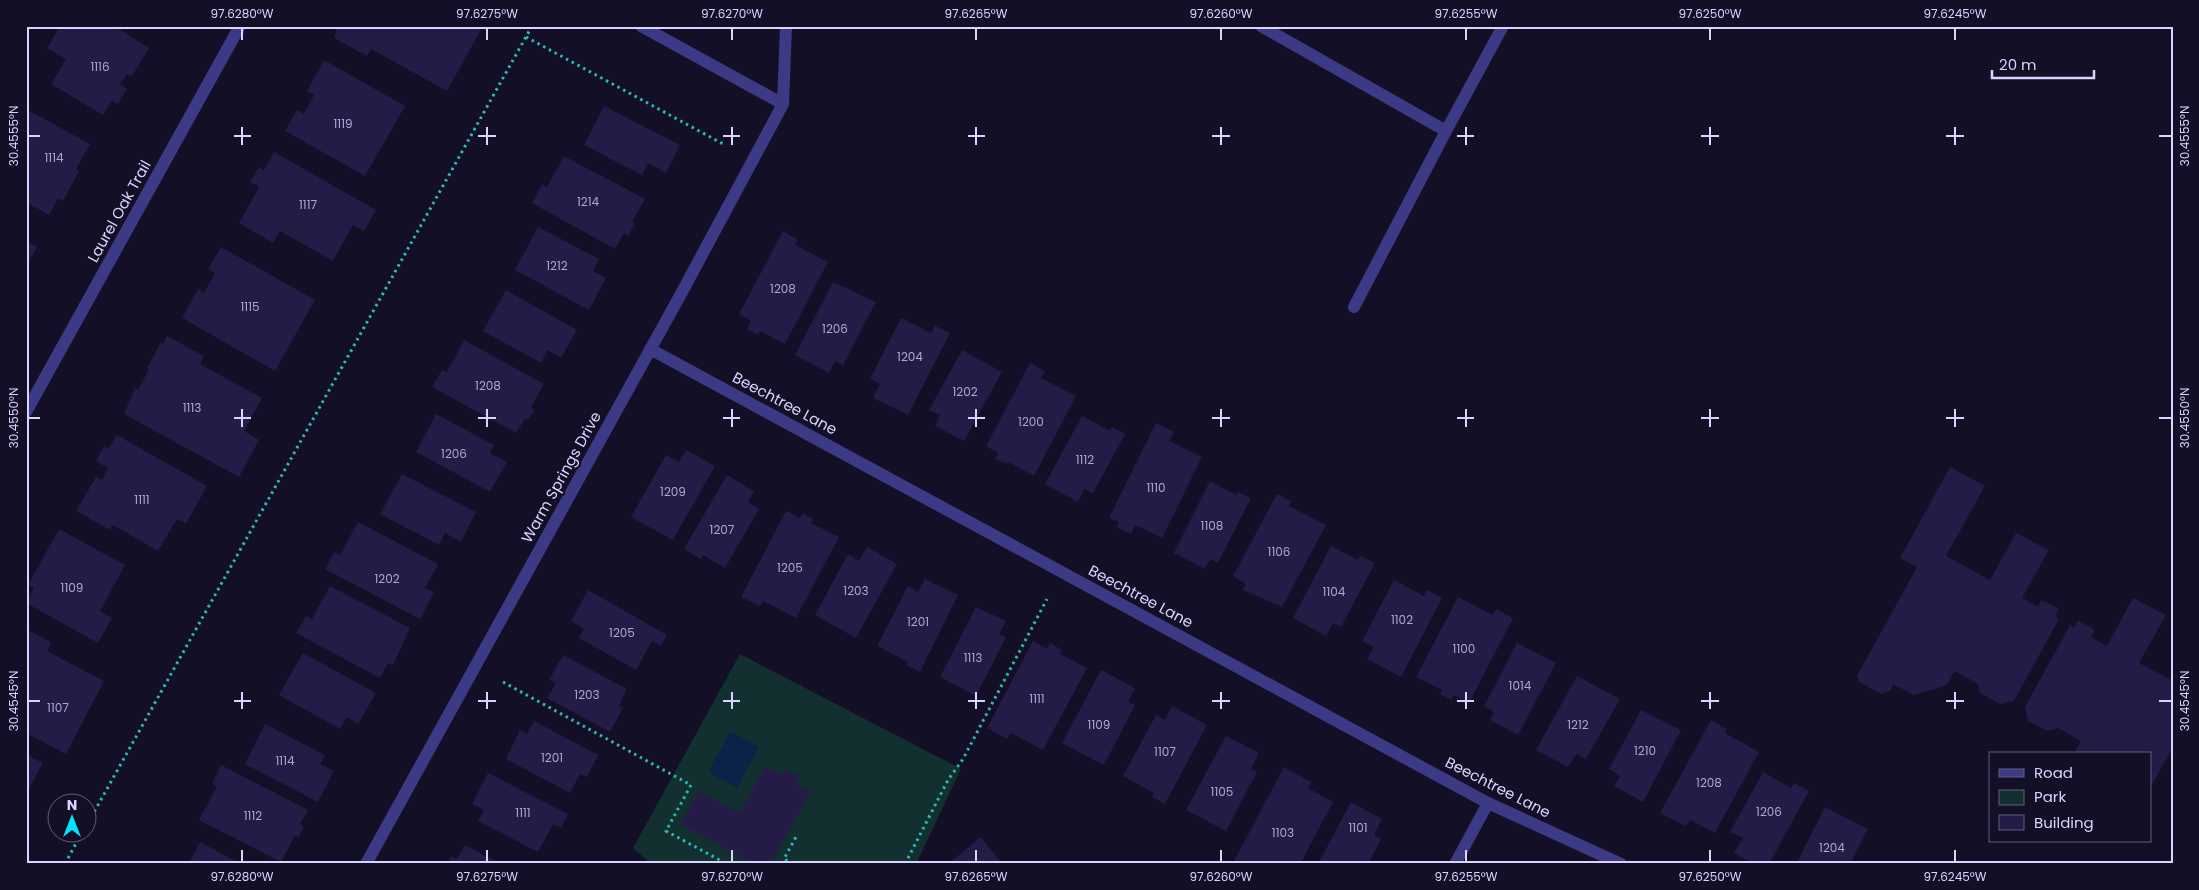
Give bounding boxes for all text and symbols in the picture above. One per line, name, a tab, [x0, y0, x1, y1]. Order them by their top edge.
text: 97.6280°W	[211, 5, 274, 22]
text: 97.6275°W	[456, 5, 518, 22]
text: 97.6270°W	[701, 5, 763, 22]
text: 97.6265°W	[945, 5, 1008, 22]
text: 97.6260°W	[1190, 5, 1253, 22]
text: 97.6255°W	[1435, 5, 1498, 22]
text: 97.6250°W	[1679, 5, 1742, 22]
text: 97.6245°W	[1924, 5, 1987, 22]
scale bar	[1992, 48, 2094, 80]
text: 20 m	[1999, 54, 2037, 75]
house number: 1116	[90, 58, 110, 75]
text: 30.4555°N	[5, 106, 22, 166]
text: 30.4555°N	[2176, 106, 2193, 166]
house number: 1119	[333, 115, 353, 132]
house number: 1114	[44, 149, 64, 166]
street label: Laurel Oak Trail	[82, 156, 156, 266]
house number: 1214	[577, 193, 600, 210]
house number: 1117	[299, 196, 317, 213]
house number: 1212	[546, 257, 568, 274]
house number: 1208	[770, 280, 796, 297]
house number: 1115	[240, 298, 260, 315]
house number: 1206	[822, 320, 848, 337]
house number: 1204	[897, 348, 923, 365]
street label: Beechtree Lane	[729, 367, 841, 439]
house number: 1208	[475, 377, 501, 394]
house number: 1202	[952, 383, 978, 400]
text: 30.4550°N	[5, 388, 22, 448]
text: 30.4550°N	[2176, 388, 2193, 448]
house number: 1113	[183, 399, 201, 416]
street label: Warm Springs Drive	[516, 408, 606, 546]
house number: 1200	[1018, 413, 1044, 430]
house number: 1206	[441, 445, 467, 462]
house number: 1112	[1076, 451, 1094, 468]
house number: 1110	[1146, 479, 1166, 496]
house number: 1209	[660, 483, 686, 500]
house number: 1111	[134, 491, 150, 508]
house number: 1108	[1201, 517, 1223, 534]
house number: 1207	[710, 521, 735, 538]
house number: 1106	[1268, 543, 1290, 560]
house number: 1205	[777, 559, 803, 576]
street label: Beechtree Lane	[1085, 560, 1197, 632]
house number: 1202	[374, 570, 400, 587]
house number: 1109	[61, 579, 83, 596]
house number: 1203	[843, 582, 869, 599]
house number: 1104	[1323, 583, 1346, 600]
house number: 1102	[1391, 611, 1413, 628]
house number: 1201	[907, 613, 929, 630]
house number: 1205	[609, 624, 635, 641]
house number: 1100	[1453, 640, 1475, 657]
house number: 1113	[964, 649, 982, 666]
text: 30.4545°N	[5, 671, 22, 731]
text: 30.4545°N	[2176, 671, 2193, 731]
house number: 1014	[1509, 677, 1532, 694]
house number: 1203	[574, 686, 600, 703]
house number: 1111	[1029, 690, 1045, 707]
house number: 1107	[47, 699, 69, 716]
house number: 1109	[1088, 716, 1110, 733]
house number: 1212	[1567, 716, 1589, 733]
house number: 1210	[1634, 742, 1656, 759]
house number: 1107	[1154, 743, 1176, 760]
house number: 1201	[541, 749, 563, 766]
street label: Beechtree Lane	[1442, 751, 1554, 823]
house number: 1114	[275, 752, 295, 769]
legend	[1989, 752, 2152, 842]
text: Road	[2034, 762, 2073, 783]
house number: 1208	[1696, 774, 1722, 791]
house number: 1105	[1211, 783, 1233, 800]
text: Park	[2034, 786, 2066, 807]
north arrow	[48, 792, 98, 842]
text: N	[67, 795, 77, 815]
house number: 1206	[1756, 803, 1782, 820]
house number: 1111	[515, 804, 531, 821]
house number: 1112	[244, 807, 262, 824]
text: Building	[2034, 812, 2094, 833]
house number: 1101	[1348, 819, 1368, 836]
house number: 1103	[1272, 824, 1294, 841]
house number: 1204	[1819, 839, 1845, 856]
text: 97.6280°W	[211, 868, 274, 885]
text: 97.6275°W	[456, 868, 518, 885]
text: 97.6270°W	[701, 868, 763, 885]
text: 97.6265°W	[945, 868, 1008, 885]
text: 97.6260°W	[1190, 868, 1253, 885]
text: 97.6255°W	[1435, 868, 1498, 885]
text: 97.6250°W	[1679, 868, 1742, 885]
text: 97.6245°W	[1924, 868, 1987, 885]

